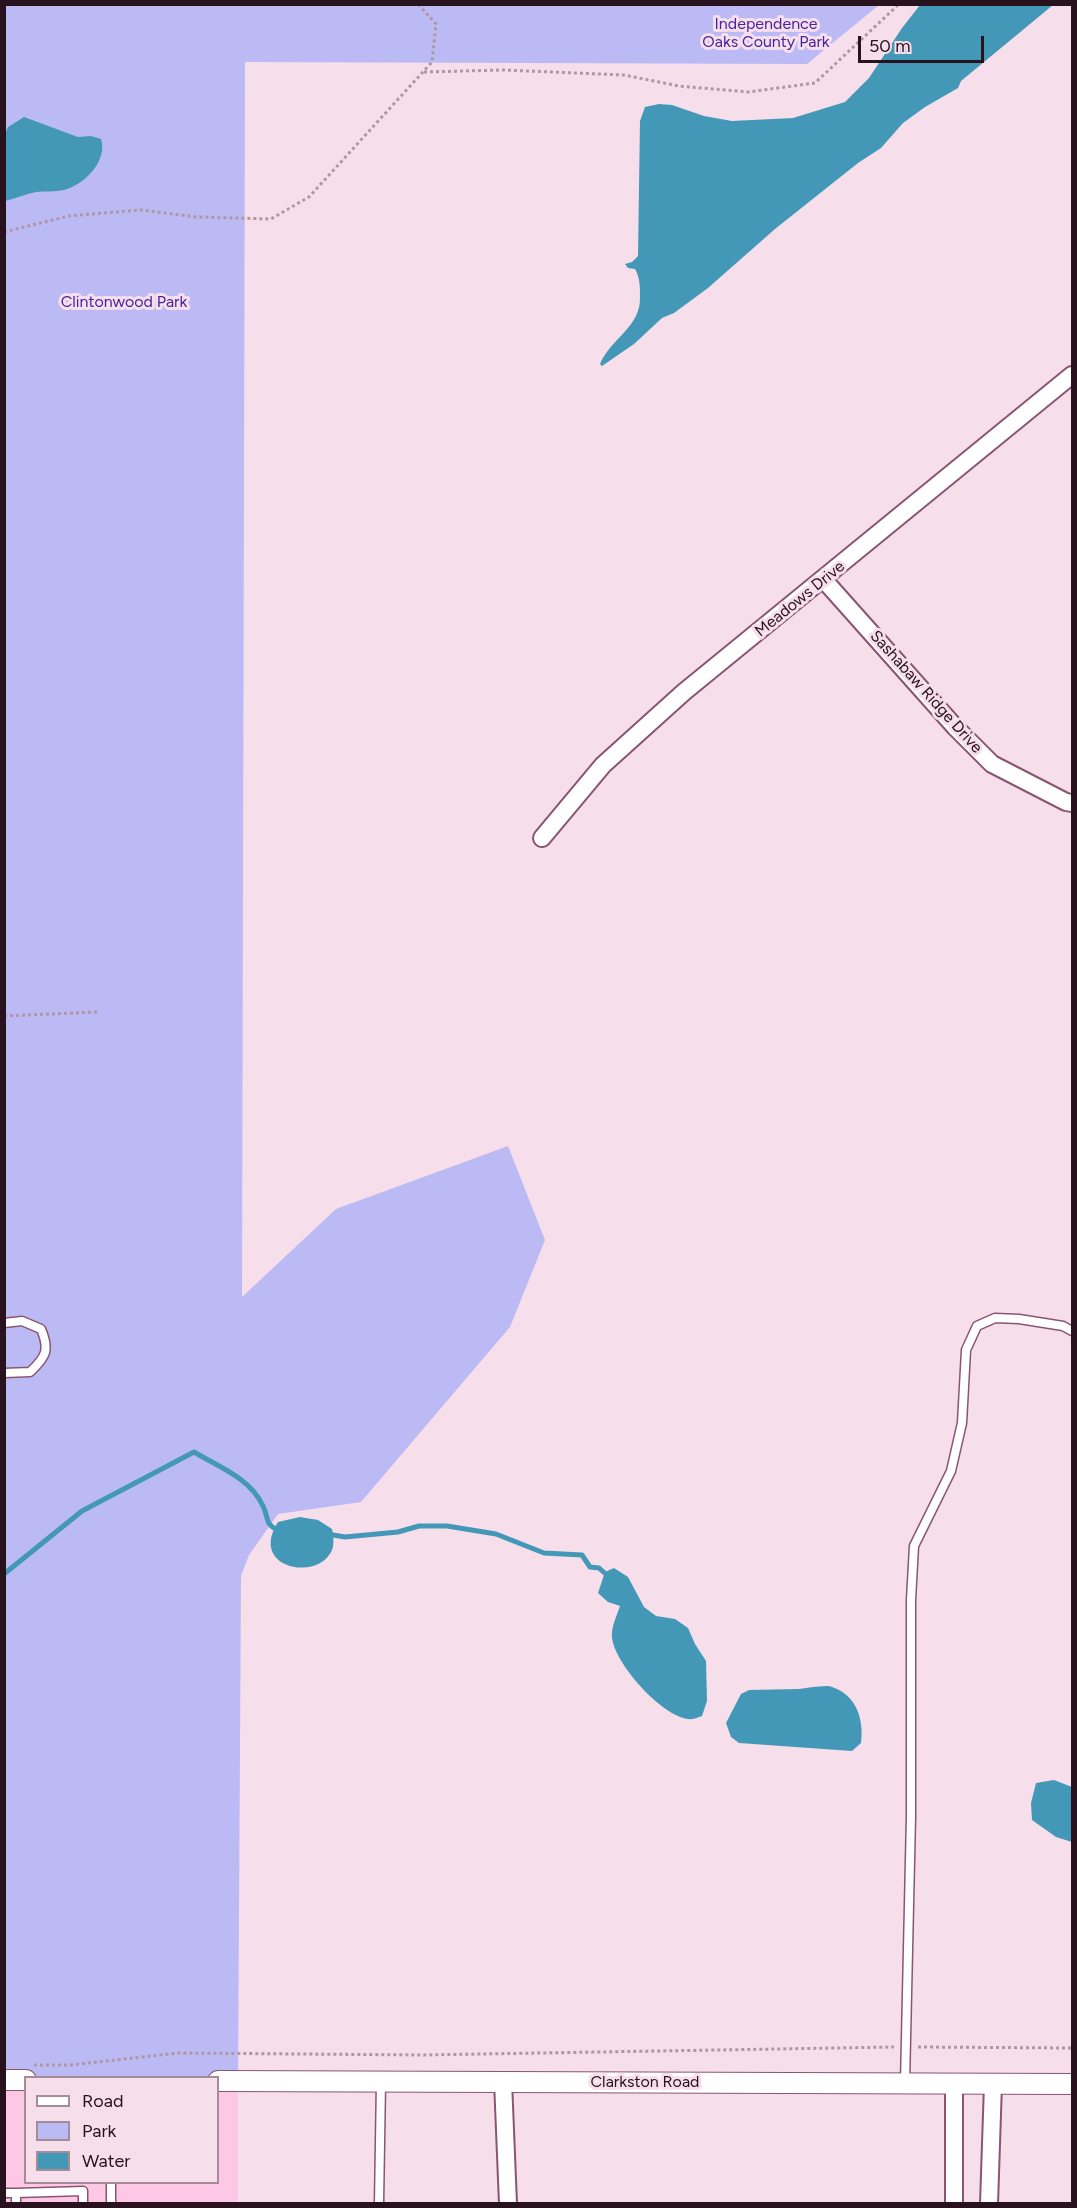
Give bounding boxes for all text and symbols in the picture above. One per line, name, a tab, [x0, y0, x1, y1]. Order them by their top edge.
park label: Independence Oaks County Park	[702, 14, 830, 52]
scale bar	[861, 24, 987, 62]
text: 50 m	[869, 35, 911, 57]
park label: Clintonwood Park	[61, 292, 187, 312]
street label: Meadows Drive	[751, 557, 849, 641]
street label: Sashabaw Ridge Drive	[866, 627, 986, 757]
street label: Clarkston Road	[591, 2072, 699, 2092]
legend	[24, 2076, 219, 2184]
text: Road	[82, 2090, 123, 2112]
text: Park	[82, 2120, 116, 2142]
text: Water	[82, 2150, 130, 2172]

